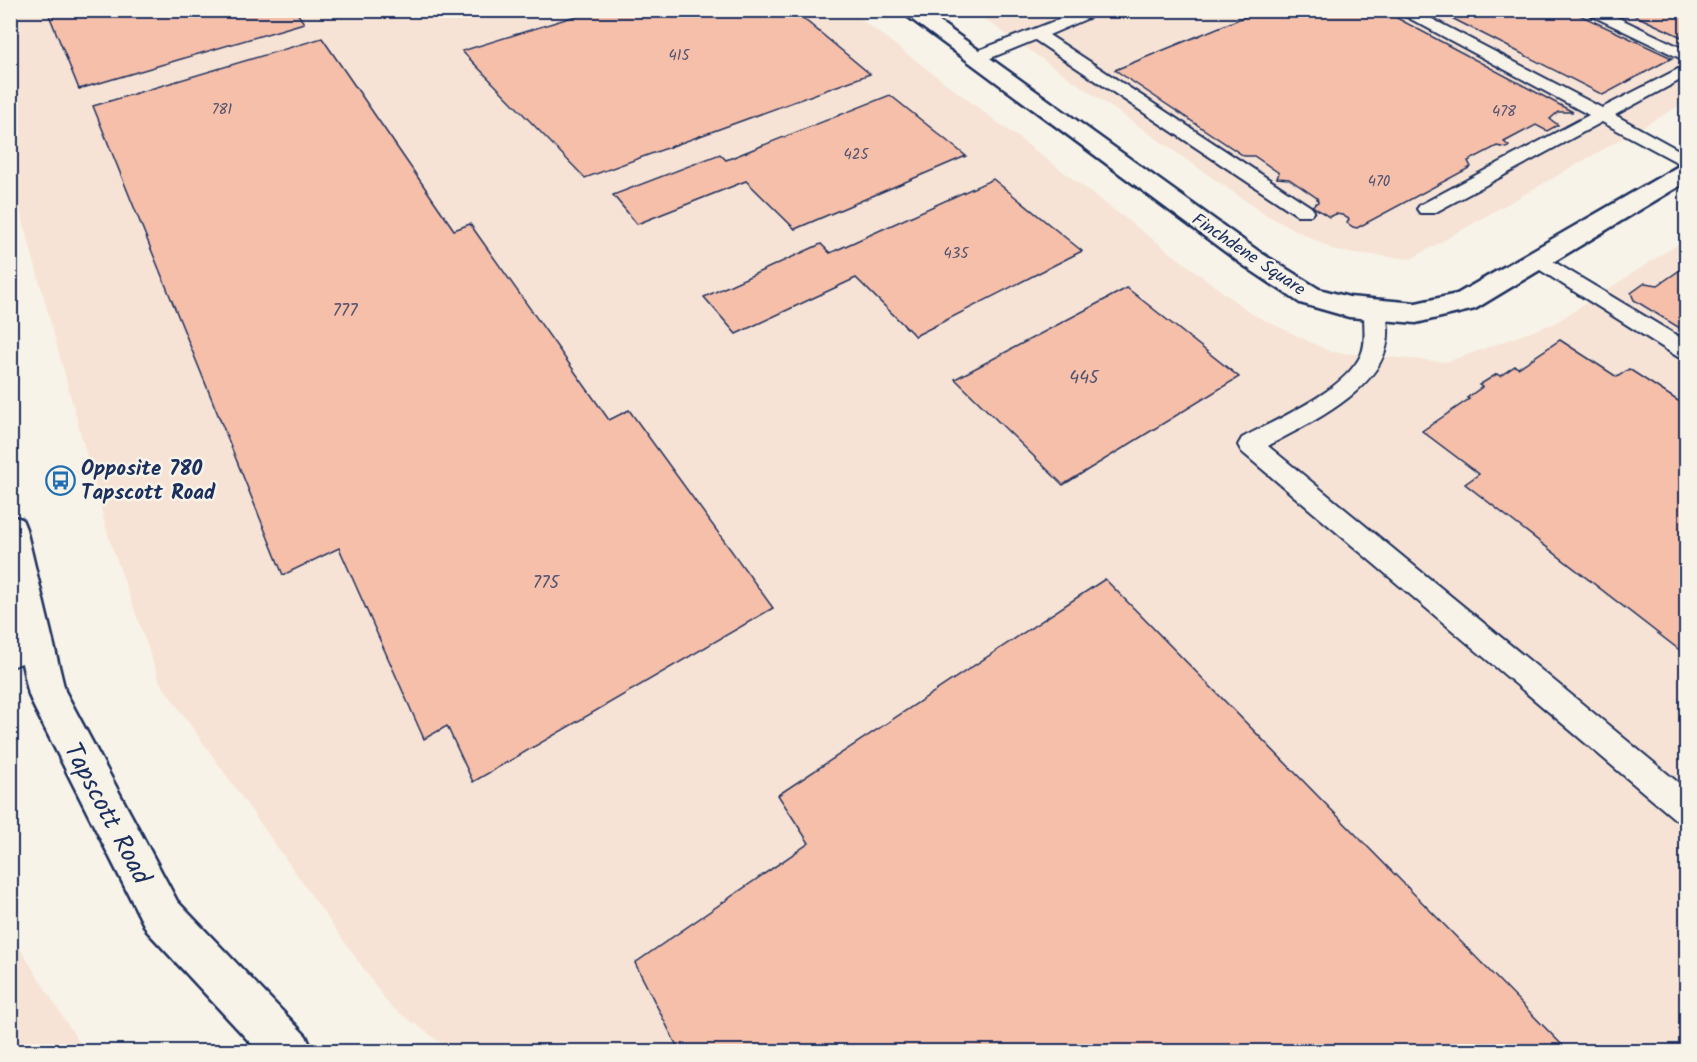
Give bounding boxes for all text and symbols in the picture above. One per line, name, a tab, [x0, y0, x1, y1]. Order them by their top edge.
house number: 415	[668, 44, 690, 68]
house number: 781	[212, 98, 233, 122]
house number: 478	[1492, 100, 1517, 124]
house number: 425	[843, 143, 869, 167]
house number: 470	[1368, 170, 1391, 194]
street label: Finchdene Square	[1185, 206, 1311, 304]
house number: 435	[944, 242, 969, 266]
house number: 777	[333, 297, 358, 326]
house number: 445	[1069, 364, 1100, 393]
place label: Opposite 780 Tapscott Road	[81, 453, 216, 510]
bus stop icon: Opposite 780 Tapscott Road	[44, 464, 76, 496]
house number: 775	[533, 569, 560, 598]
street label: Tapscott Road	[51, 735, 162, 893]

